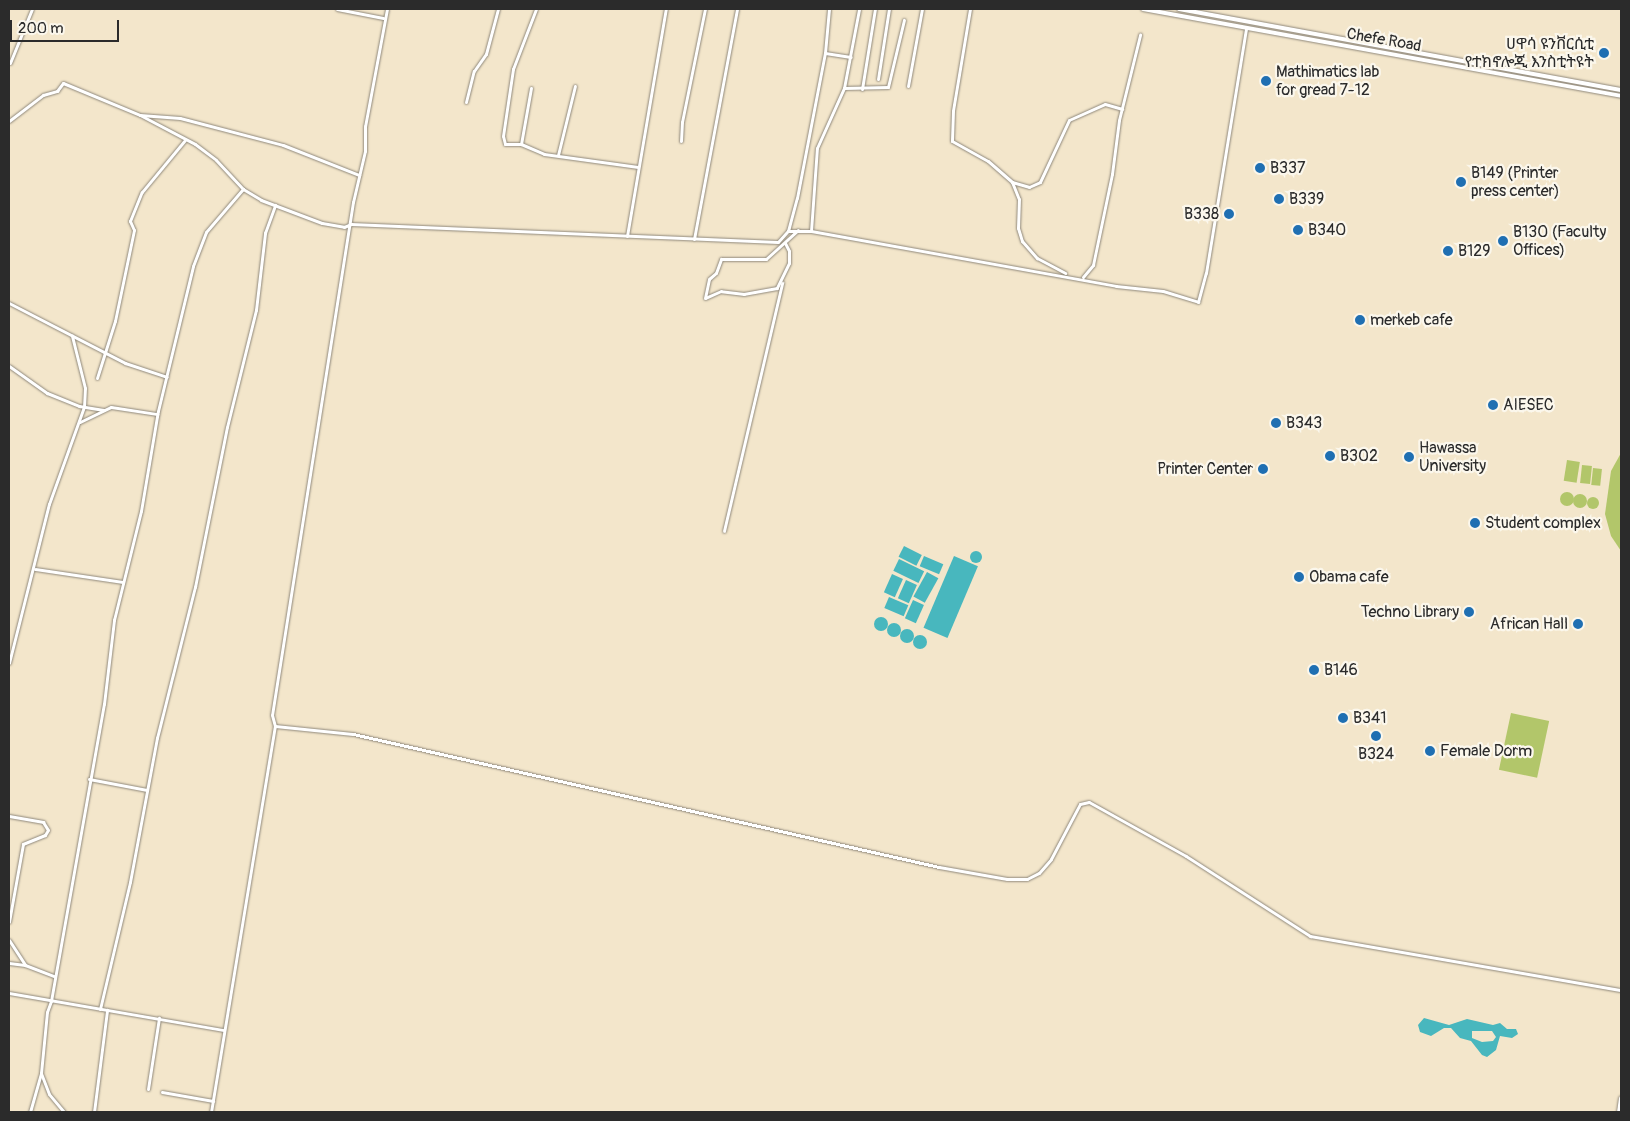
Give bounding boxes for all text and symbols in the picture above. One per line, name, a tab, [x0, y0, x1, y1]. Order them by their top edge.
scale bar	[12, 10, 121, 42]
text: 200 m	[18, 19, 63, 38]
street label: Chefe Road	[1345, 24, 1423, 56]
place label: ሀዋሳ ዩንቨርሲቲ የተክኖሎጂ እንስቲትዩት	[1465, 34, 1594, 72]
marker: ሀዋሳ ዩንቨርሲቲ የተክኖሎጂ እንስቲትዩት	[1598, 47, 1610, 59]
place label: Mathimatics lab for gread 7-12	[1276, 62, 1379, 100]
marker: Mathimatics lab for gread 7-12	[1260, 75, 1272, 87]
place label: B337	[1270, 158, 1305, 178]
marker: B337	[1254, 162, 1266, 174]
place label: B149 (Printer press center)	[1471, 163, 1560, 201]
marker: B149 (Printer press center)	[1455, 176, 1467, 188]
place label: B339	[1289, 189, 1324, 209]
marker: B339	[1273, 193, 1285, 205]
place label: B338	[1184, 204, 1219, 224]
marker: B338	[1223, 208, 1235, 220]
place label: B340	[1308, 220, 1346, 240]
place label: B130 (Faculty Offices)	[1513, 222, 1606, 260]
marker: B340	[1292, 224, 1304, 236]
marker: B130 (Faculty Offices)	[1497, 235, 1509, 247]
place label: B129	[1458, 241, 1490, 261]
marker: B129	[1442, 245, 1454, 257]
place label: merkeb cafe	[1370, 310, 1453, 330]
marker: merkeb cafe	[1354, 314, 1366, 326]
place label: AIESEC	[1503, 395, 1554, 415]
marker: AIESEC	[1487, 399, 1499, 411]
place label: B343	[1286, 413, 1322, 433]
marker: B343	[1270, 417, 1282, 429]
place label: Hawassa University	[1419, 438, 1486, 476]
place label: B302	[1340, 446, 1378, 466]
marker: B302	[1324, 450, 1336, 462]
marker: Hawassa University	[1403, 451, 1415, 463]
place label: Printer Center	[1157, 459, 1253, 479]
marker: Printer Center	[1257, 463, 1269, 475]
place label: Student complex	[1485, 513, 1601, 533]
marker: Student complex	[1469, 517, 1481, 529]
place label: Obama cafe	[1309, 567, 1389, 587]
marker: Obama cafe	[1293, 571, 1305, 583]
place label: Techno Library	[1361, 602, 1459, 622]
marker: Techno Library	[1463, 606, 1475, 618]
place label: African Hall	[1490, 614, 1568, 634]
marker: African Hall	[1572, 618, 1584, 630]
place label: B146	[1324, 660, 1358, 680]
marker: B146	[1308, 664, 1320, 676]
place label: B341	[1353, 708, 1387, 728]
marker: B341	[1337, 712, 1349, 724]
marker: B324	[1370, 730, 1382, 742]
place label: Female Dorm	[1440, 741, 1532, 761]
place label: B324	[1358, 744, 1394, 764]
marker: Female Dorm	[1424, 745, 1436, 757]

